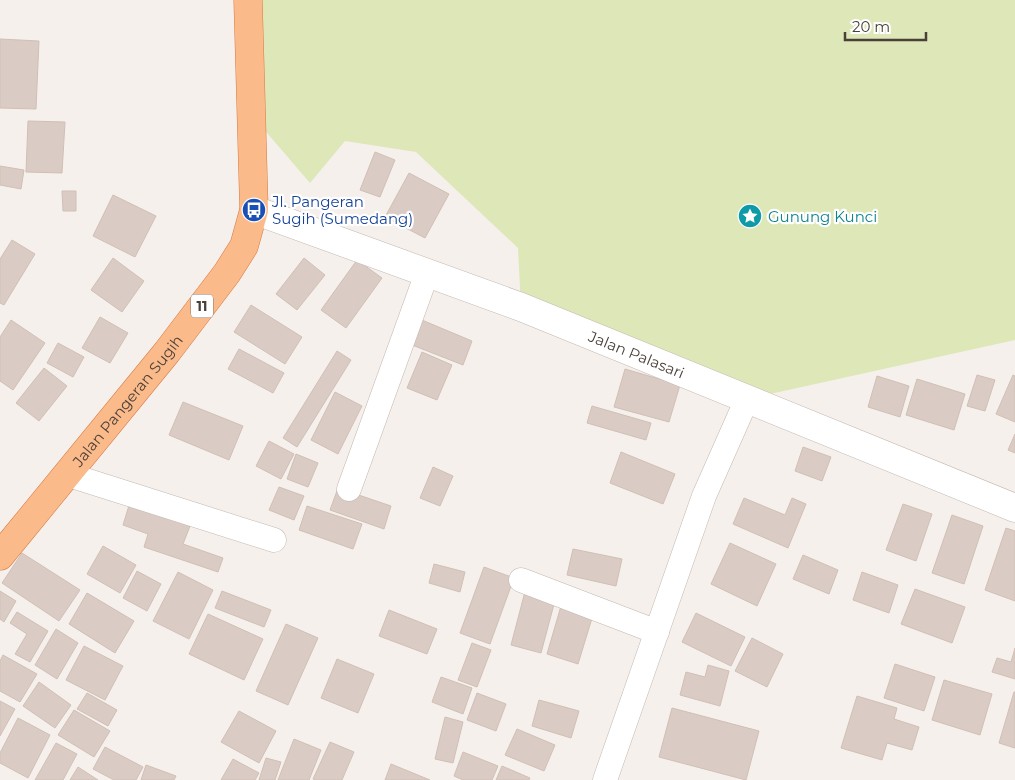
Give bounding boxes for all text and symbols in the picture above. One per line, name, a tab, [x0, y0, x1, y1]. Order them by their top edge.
scale bar	[845, 10, 926, 42]
text: 20 m	[852, 17, 890, 36]
place label: Jl. Pangeran Sugih (Sumedang)	[271, 192, 413, 228]
bus stop icon: Jl. Pangeran Sugih (Sumedang)	[241, 197, 267, 223]
place icon: Gunung Kunci	[737, 203, 763, 229]
place label: Gunung Kunci	[768, 207, 877, 226]
road number: 11	[191, 294, 213, 318]
street label: Jalan Palasari	[585, 326, 687, 382]
street label: Jalan Pangeran Sugih	[67, 331, 186, 471]

